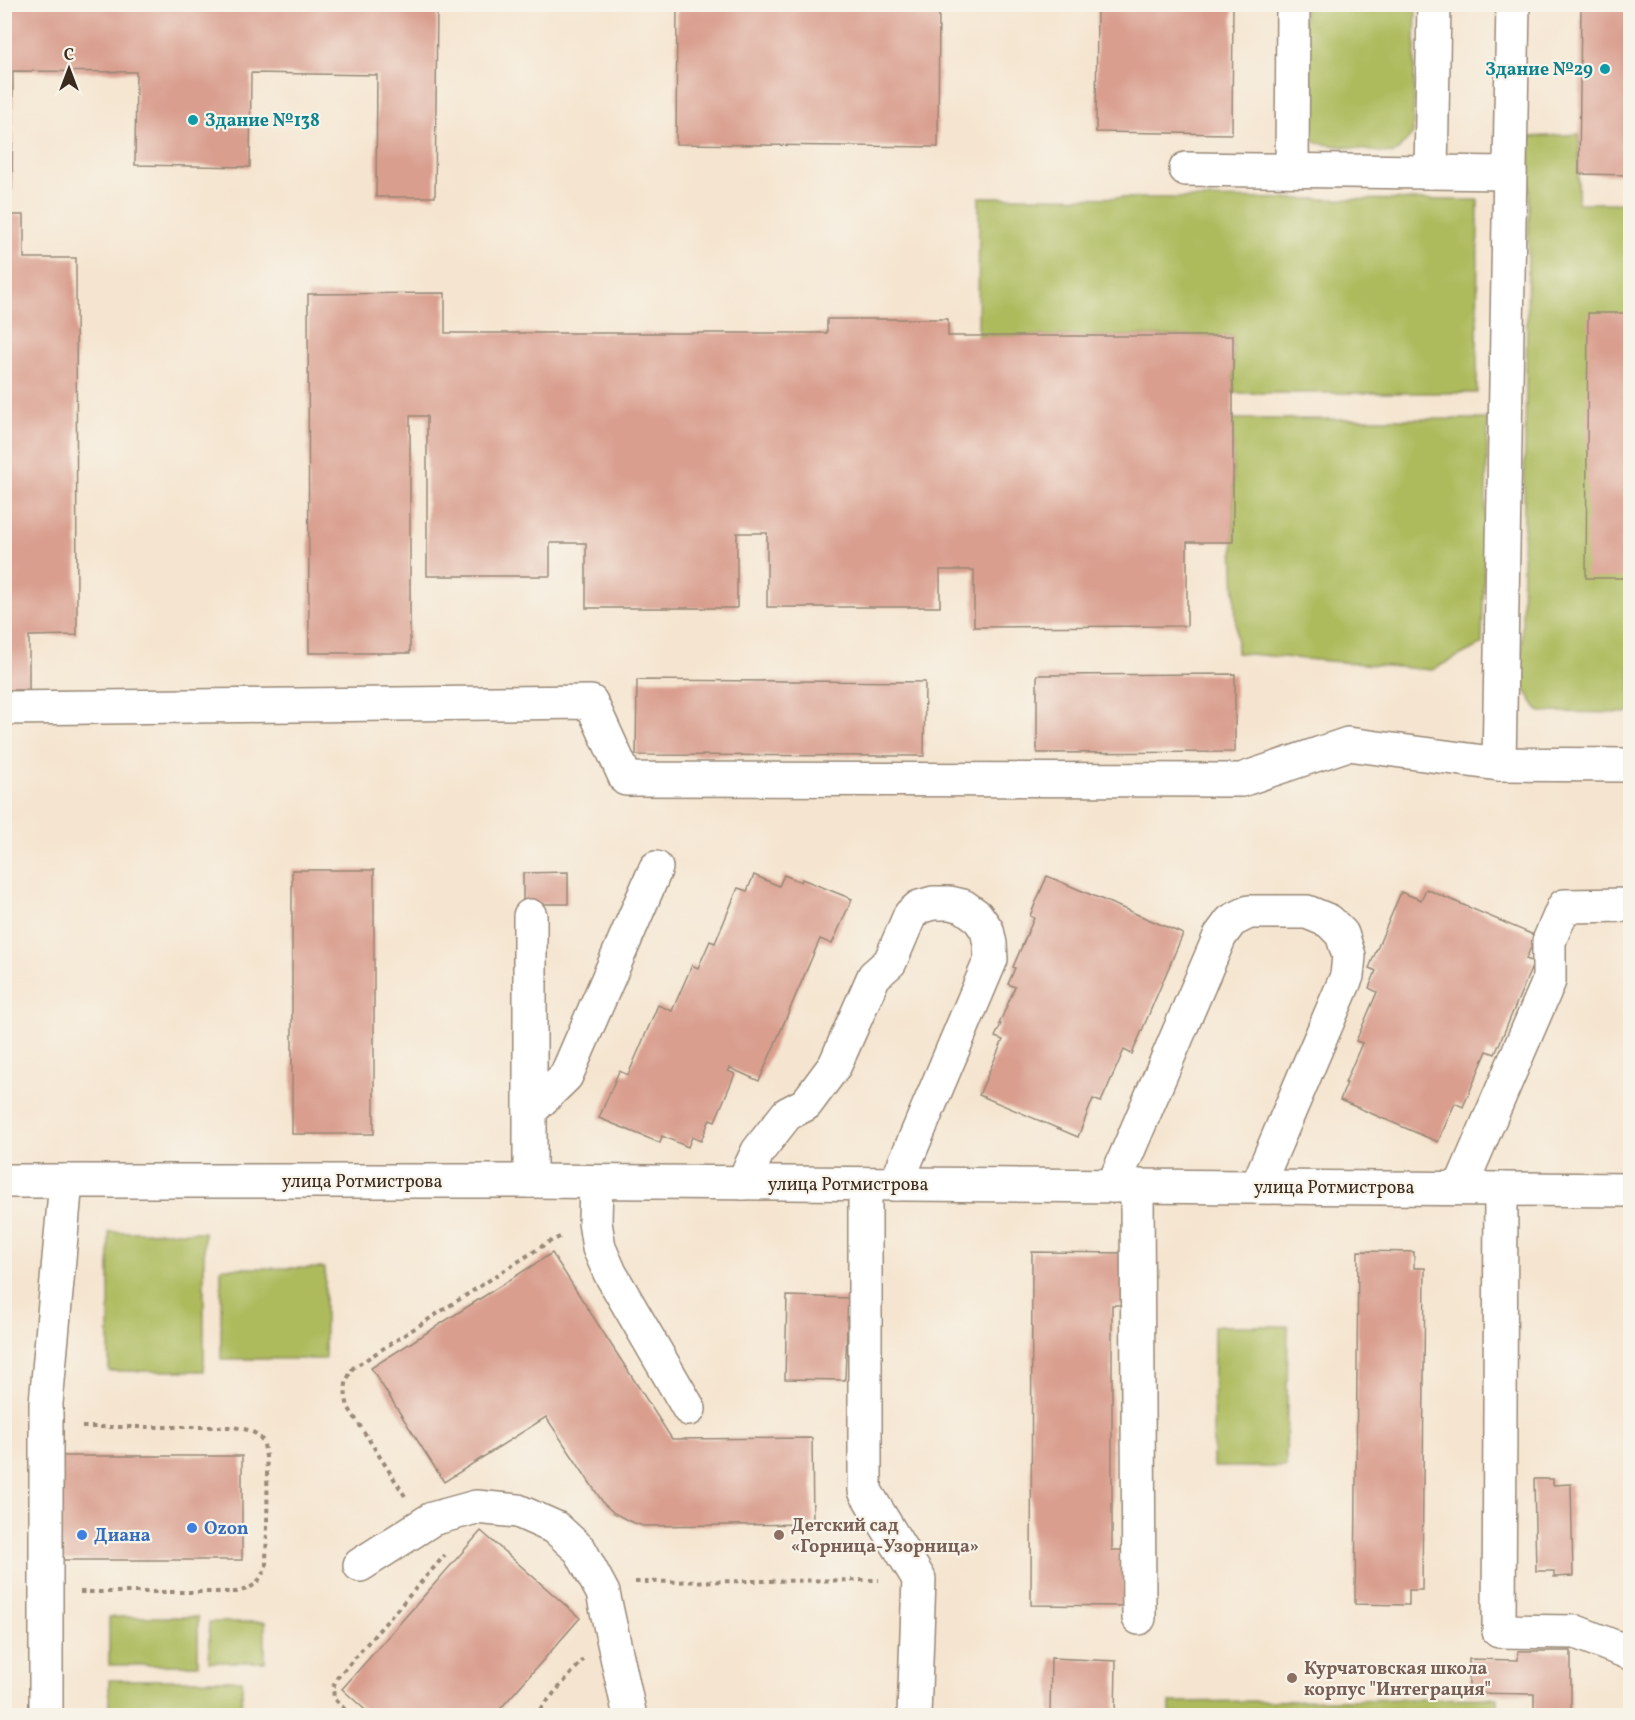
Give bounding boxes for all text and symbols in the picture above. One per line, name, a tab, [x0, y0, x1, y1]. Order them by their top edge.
north arrow	[39, 39, 99, 99]
text: С	[64, 45, 74, 67]
place label: Здание №29	[1485, 58, 1593, 83]
marker: Здание №29	[1598, 62, 1612, 76]
place label: Здание №138	[205, 109, 320, 134]
marker: Здание №138	[186, 113, 200, 127]
street label: улица Ротмистрова	[282, 1170, 442, 1195]
street label: улица Ротмистрова	[768, 1173, 928, 1198]
street label: улица Ротмистрова	[1254, 1176, 1414, 1201]
place label: Детский сад «Горница-Узорница»	[791, 1514, 979, 1560]
place label: Ozon	[204, 1517, 249, 1542]
marker: Ozon	[185, 1521, 199, 1535]
place label: Диана	[94, 1524, 151, 1549]
marker: Диана	[75, 1528, 89, 1542]
marker: Детский сад «Горница-Узорница»	[772, 1528, 786, 1542]
place label: Курчатовская школа корпус "Интеграция"	[1304, 1657, 1491, 1703]
marker: Курчатовская школа корпус "Интеграция"	[1285, 1671, 1299, 1685]

